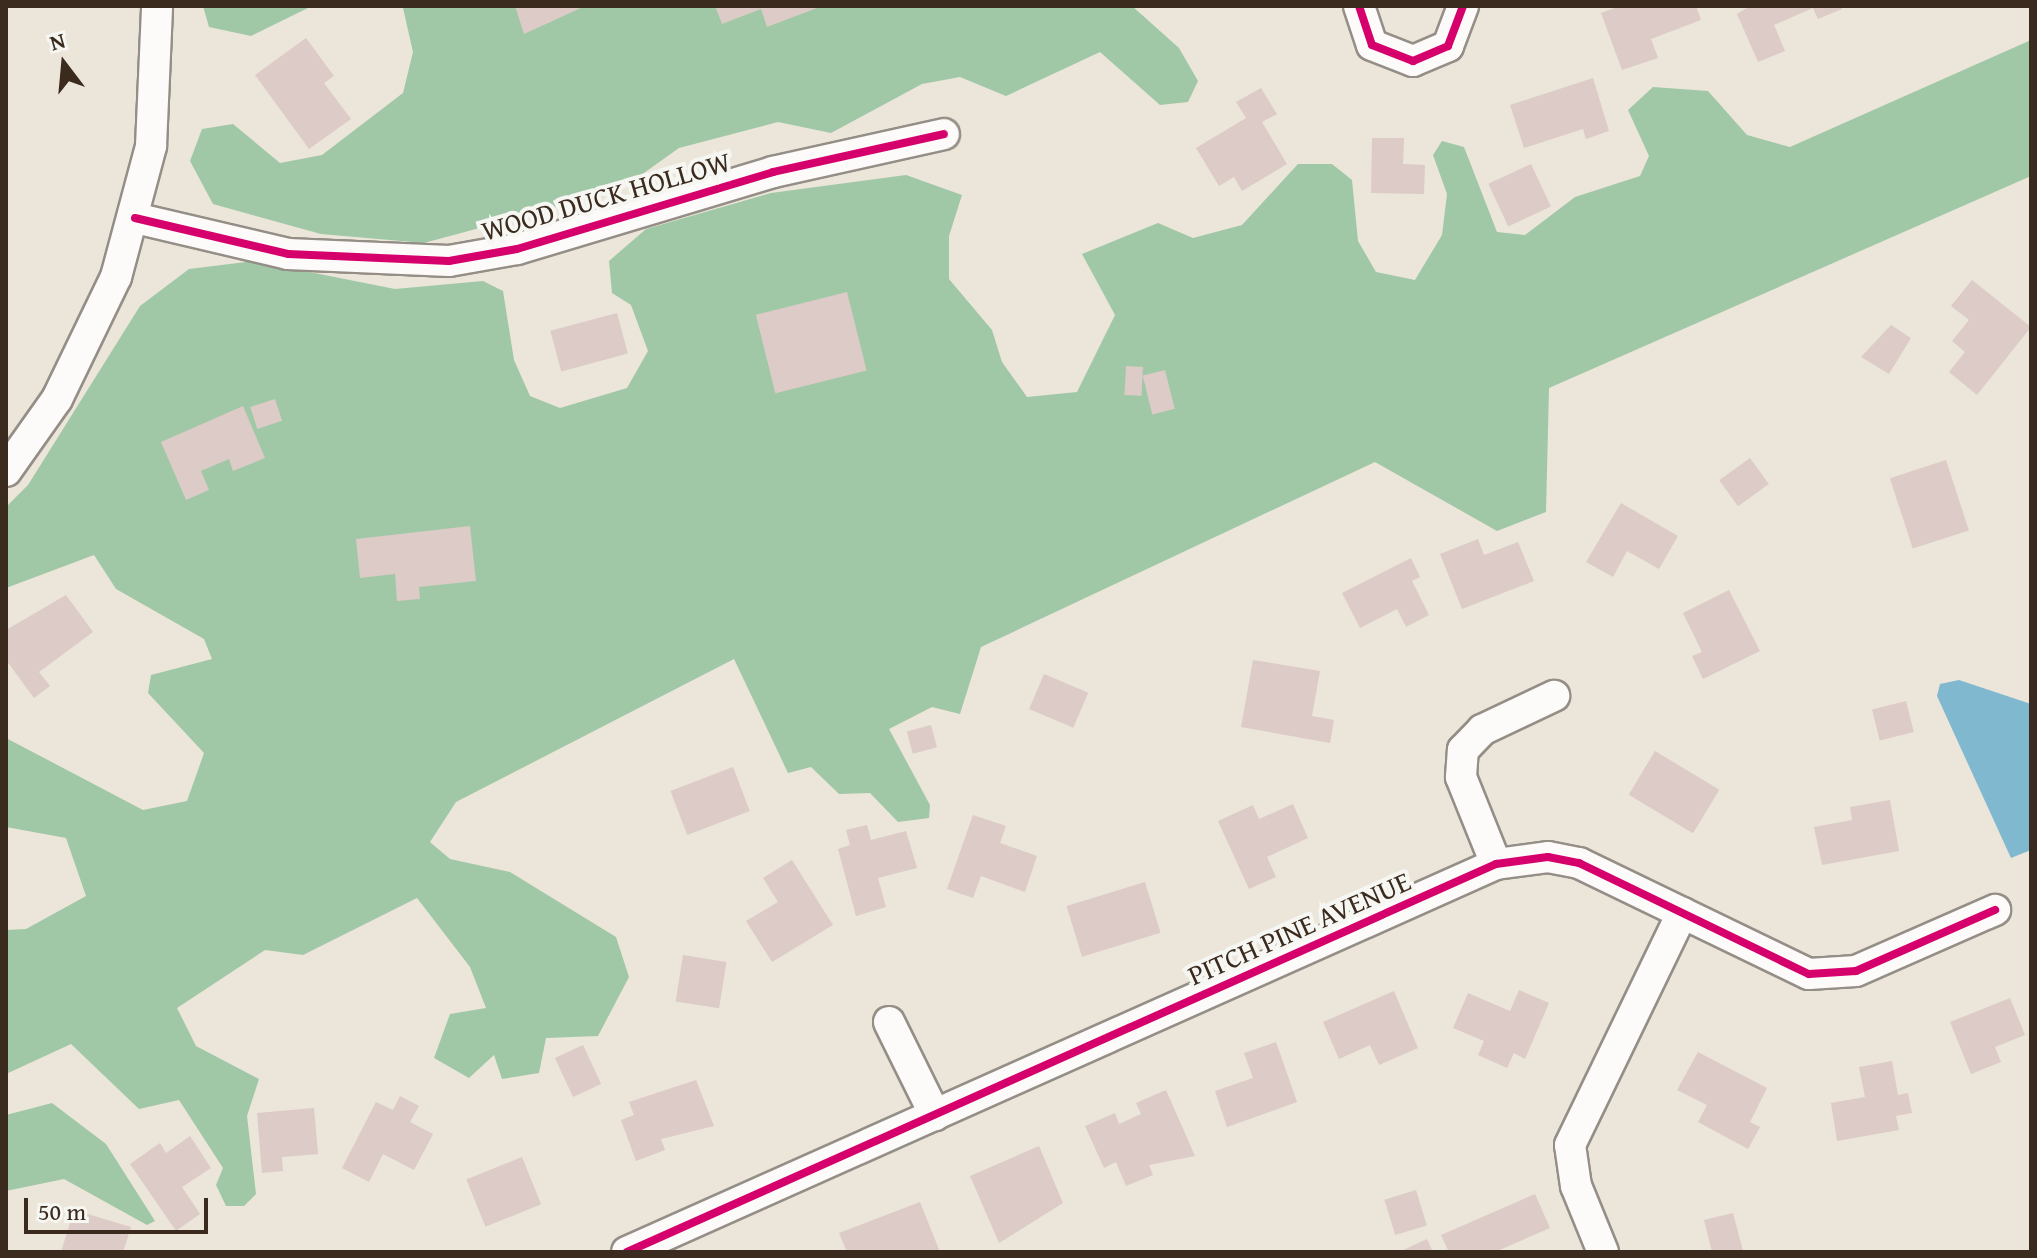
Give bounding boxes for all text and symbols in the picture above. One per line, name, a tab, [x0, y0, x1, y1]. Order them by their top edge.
north arrow	[24, 24, 104, 104]
text: N	[46, 24, 69, 58]
street label: WOOD DUCK HOLLOW	[478, 144, 734, 248]
street label: PITCH PINE AVENUE	[1183, 864, 1415, 992]
scale bar	[28, 1182, 212, 1232]
text: 50 m	[38, 1194, 86, 1229]

